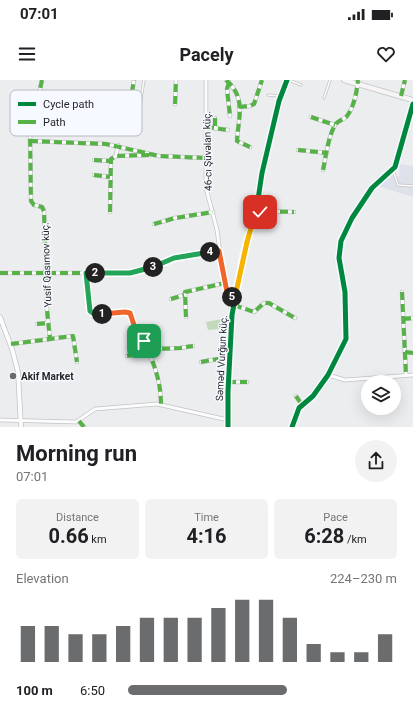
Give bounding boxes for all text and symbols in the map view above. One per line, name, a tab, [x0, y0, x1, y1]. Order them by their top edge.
text: 07:01	[20, 5, 59, 23]
icon: menu	[16, 43, 38, 65]
icon: heart	[375, 43, 397, 65]
text: Pacely	[179, 44, 234, 65]
legend	[10, 90, 142, 136]
text: Cycle path	[43, 98, 94, 111]
street label: 46-cı Şüvəlan küç.	[201, 111, 214, 191]
text: Path	[43, 116, 66, 129]
pin	[243, 195, 277, 229]
icon: check	[249, 201, 271, 223]
street label: Yusif Qasımov küç.	[40, 222, 53, 308]
pin: 4	[200, 242, 220, 262]
text: 4	[207, 245, 213, 258]
pin: 3	[143, 257, 163, 277]
text: 3	[150, 260, 156, 273]
pin: 2	[85, 263, 105, 283]
text: 2	[92, 266, 98, 279]
pin: 5	[222, 287, 242, 307]
text: 5	[229, 290, 235, 303]
pin: 1	[92, 304, 112, 324]
text: 1	[99, 307, 105, 320]
street label: Səməd Vurğun küç.	[214, 315, 229, 401]
pin	[127, 324, 161, 358]
icon: arrive	[133, 330, 155, 352]
marker: Akif Market	[8, 371, 18, 381]
place label: Akif Market	[21, 371, 74, 382]
map controls	[361, 375, 401, 415]
button: layers	[361, 375, 401, 415]
button: share	[355, 440, 397, 482]
text: Morning run	[16, 441, 137, 466]
text: 07:01	[16, 469, 48, 484]
text: Distance	[56, 511, 99, 524]
text: Time	[194, 511, 219, 524]
text: Pace	[323, 511, 348, 524]
text: 0.66	[48, 524, 89, 548]
text: 4:16	[186, 524, 227, 548]
text: 6:28	[304, 524, 344, 548]
text: km	[89, 533, 107, 546]
text: /km	[344, 533, 367, 546]
text: Elevation	[16, 571, 69, 586]
text: 224–230 m	[330, 571, 397, 586]
text: 100 m	[16, 683, 53, 698]
text: 6:50	[80, 683, 105, 698]

